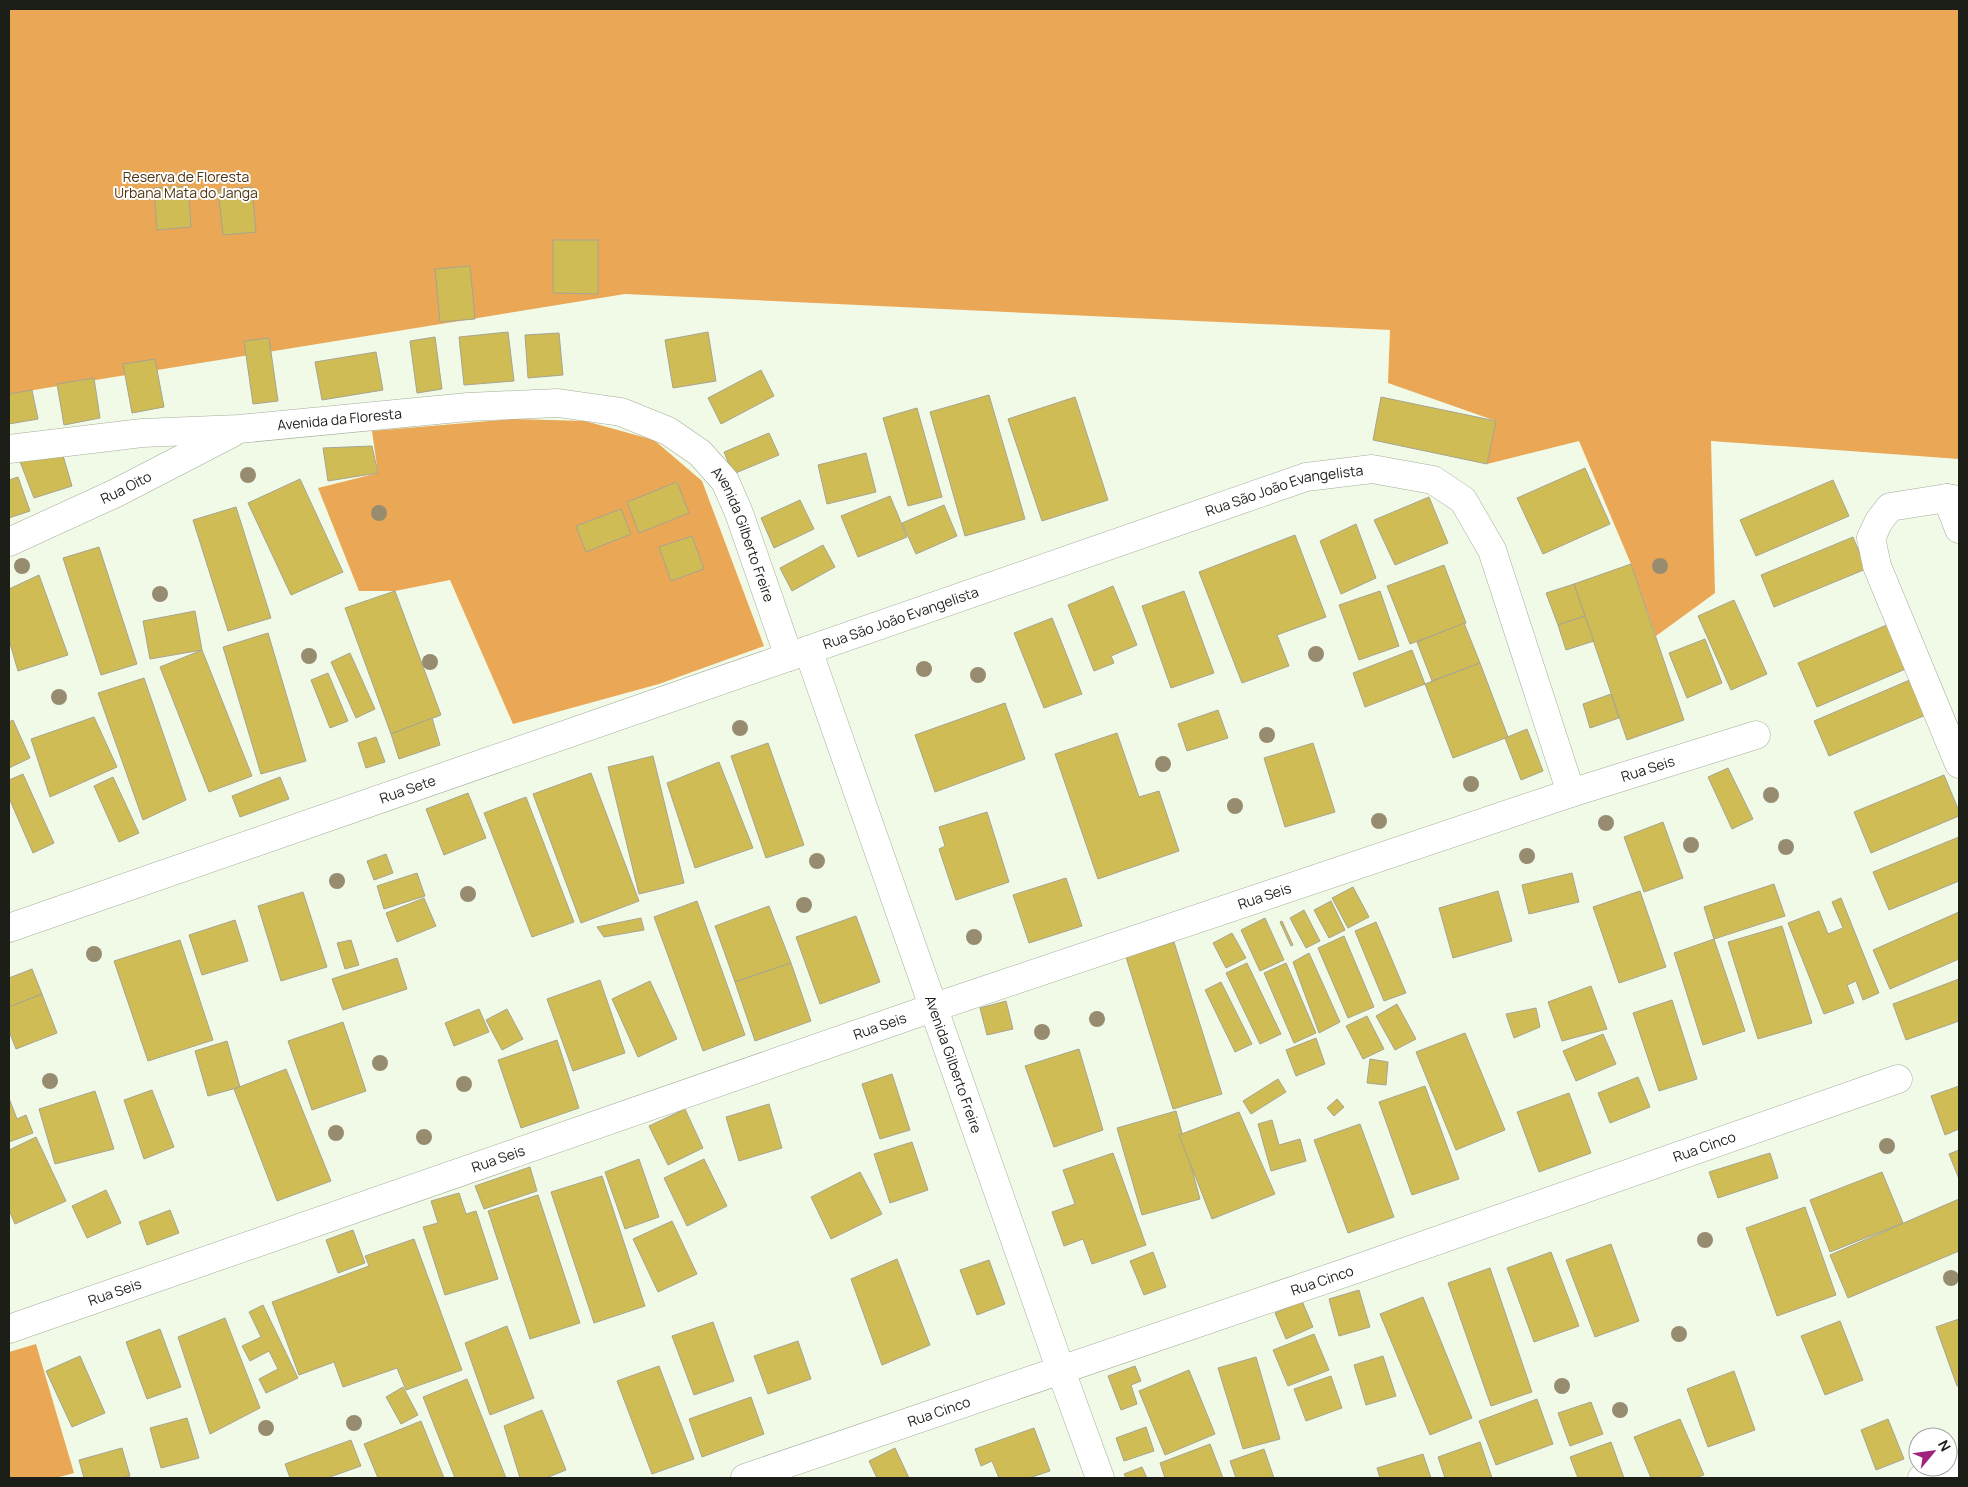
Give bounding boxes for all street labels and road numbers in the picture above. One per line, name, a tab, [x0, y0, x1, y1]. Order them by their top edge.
street label: Avenida da Floresta	[276, 403, 403, 434]
street label: Rua São João Evangelista	[1203, 460, 1364, 520]
street label: Avenida Gilberto Freire	[708, 462, 779, 604]
street label: Rua Oito	[97, 466, 155, 508]
street label: Rua São João Evangelista	[820, 582, 981, 653]
street label: Rua Seis	[1619, 751, 1677, 786]
street label: Rua Sete	[377, 770, 438, 807]
street label: Rua Seis	[1235, 878, 1293, 913]
street label: Avenida Gilberto Freire	[921, 993, 987, 1135]
street label: Rua Seis	[850, 1008, 909, 1044]
street label: Rua Cinco	[1670, 1127, 1738, 1166]
street label: Rua Seis	[469, 1140, 527, 1176]
street label: Rua Cinco	[1288, 1261, 1356, 1300]
street label: Rua Seis	[85, 1274, 144, 1310]
street label: Rua Cinco	[905, 1392, 973, 1431]

